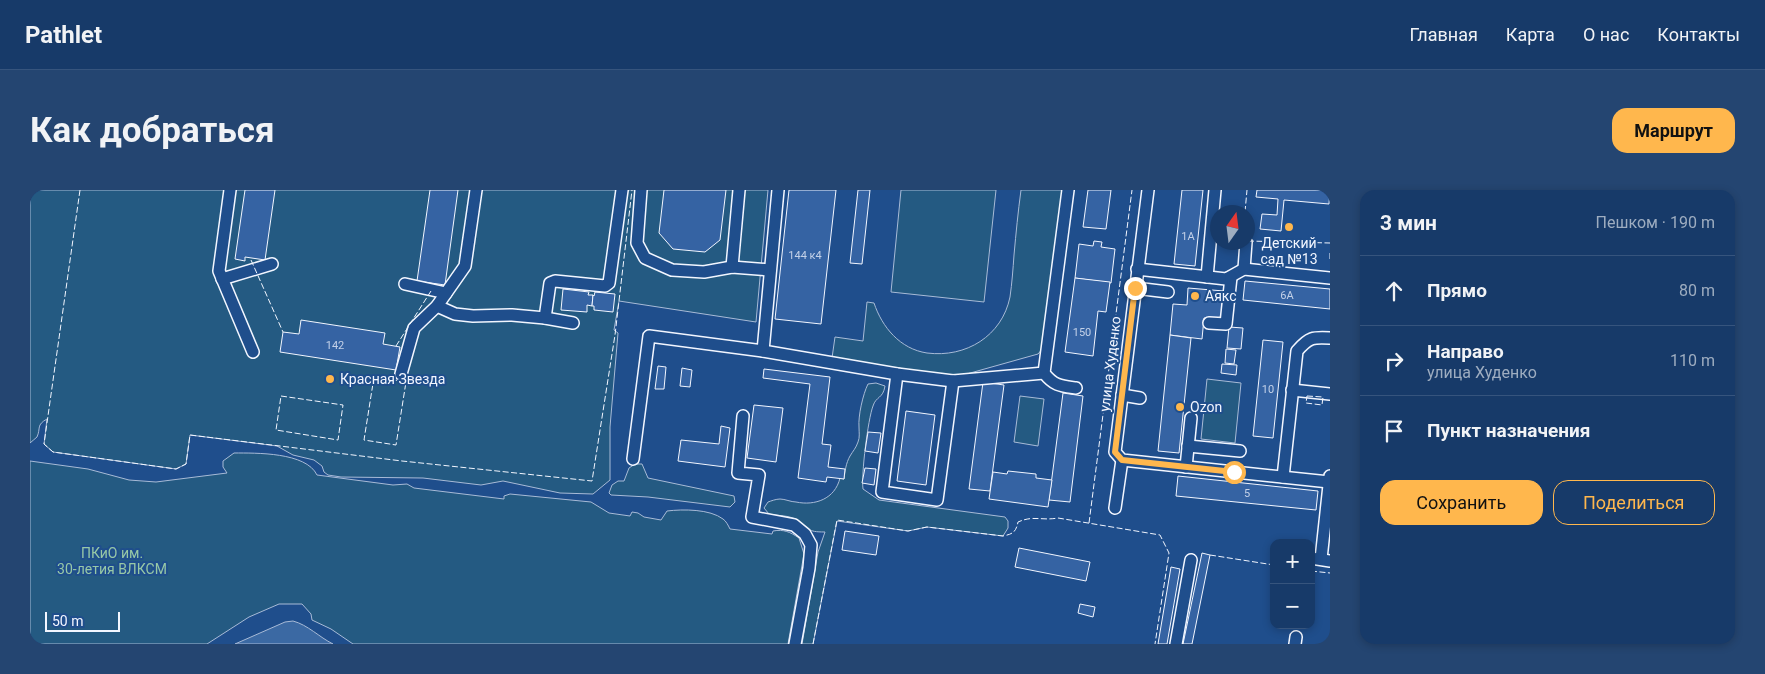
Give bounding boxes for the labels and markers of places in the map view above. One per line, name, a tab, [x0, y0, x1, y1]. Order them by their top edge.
marker: Детский сад №13	[1283, 221, 1295, 233]
place label: Детский сад №13	[1261, 235, 1318, 267]
place label: Аякс	[1205, 288, 1237, 304]
marker: Аякс	[1189, 290, 1201, 302]
place label: Красная Звезда	[340, 371, 445, 387]
marker: Красная Звезда	[324, 373, 336, 385]
place label: Ozon	[1190, 399, 1222, 415]
marker: Ozon	[1174, 401, 1186, 413]

